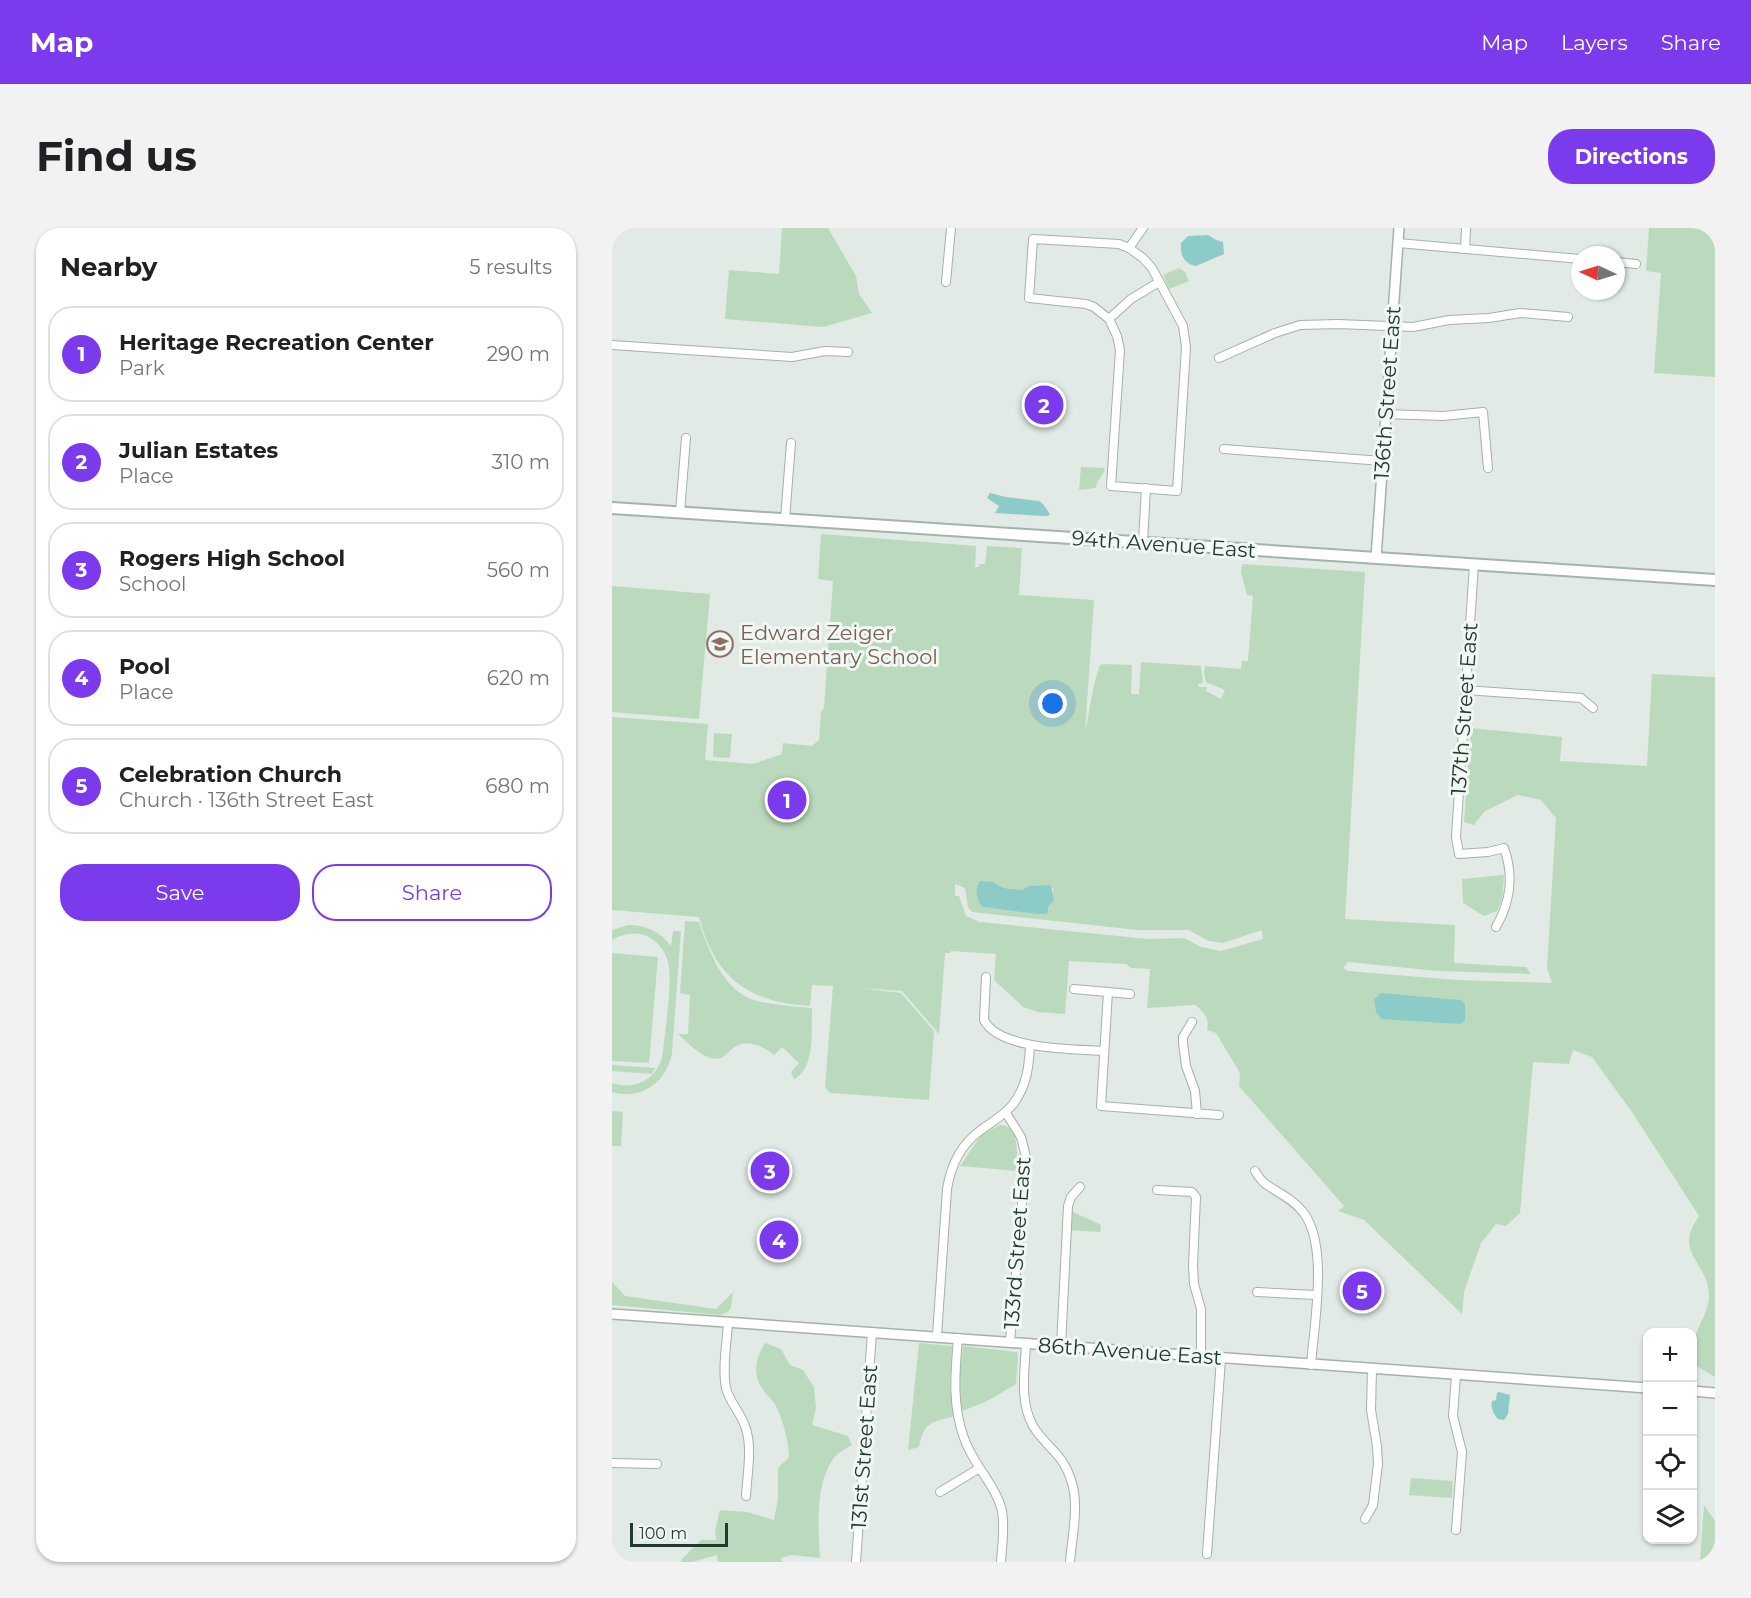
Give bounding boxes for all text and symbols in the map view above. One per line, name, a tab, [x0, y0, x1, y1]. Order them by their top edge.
text: Map	[30, 25, 93, 59]
text: Map	[1481, 30, 1528, 55]
text: Layers	[1561, 30, 1628, 55]
text: Share	[1661, 30, 1721, 55]
button: Directions	[1548, 129, 1715, 184]
text: Find us	[36, 130, 197, 182]
north arrow	[1571, 246, 1625, 300]
text: Nearby	[60, 251, 157, 283]
text: 5 results	[469, 255, 552, 279]
street label: 136th Street East	[1368, 305, 1406, 481]
text: Heritage Recreation Center	[119, 329, 434, 356]
text: 1	[78, 342, 85, 366]
text: 290 m	[487, 342, 550, 366]
text: Park	[119, 356, 165, 380]
pin: 2	[1024, 382, 1064, 428]
text: Julian Estates	[119, 437, 278, 464]
text: 2	[76, 450, 87, 474]
text: 310 m	[492, 450, 550, 474]
text: Place	[119, 464, 174, 488]
street label: 94th Avenue East	[1071, 525, 1257, 563]
text: Rogers High School	[119, 545, 345, 572]
text: 3	[76, 558, 87, 582]
text: 560 m	[487, 558, 550, 582]
text: School	[119, 572, 186, 596]
place label: Edward Zeiger Elementary School	[740, 620, 938, 669]
street label: 137th Street East	[1445, 622, 1483, 796]
school or university icon: Edward Zeiger Elementary School	[705, 629, 735, 659]
text: Pool	[119, 653, 170, 680]
text: 4	[75, 666, 88, 690]
text: 620 m	[487, 666, 550, 690]
text: Place	[119, 680, 174, 704]
your location	[1038, 689, 1067, 718]
text: Celebration Church	[119, 761, 342, 788]
text: 5	[76, 774, 87, 798]
text: 680 m	[485, 774, 550, 798]
pin: 1	[768, 778, 807, 822]
text: Church · 136th Street East	[119, 788, 374, 812]
button: Save	[60, 864, 300, 921]
button: Share	[312, 864, 552, 921]
pin: 3	[750, 1148, 790, 1194]
street label: 133rd Street East	[998, 1156, 1036, 1330]
pin: 4	[760, 1218, 798, 1262]
pin: 5	[1342, 1268, 1382, 1314]
map controls	[1643, 1328, 1697, 1544]
button: +	[1643, 1328, 1697, 1382]
street label: 86th Avenue East	[1037, 1332, 1223, 1370]
street label: 131st Street East	[846, 1364, 882, 1530]
button: −	[1643, 1382, 1697, 1436]
button: locate	[1643, 1436, 1697, 1490]
button: layers	[1643, 1490, 1697, 1544]
scale bar	[630, 1520, 728, 1548]
text: 100 m	[639, 1524, 687, 1543]

